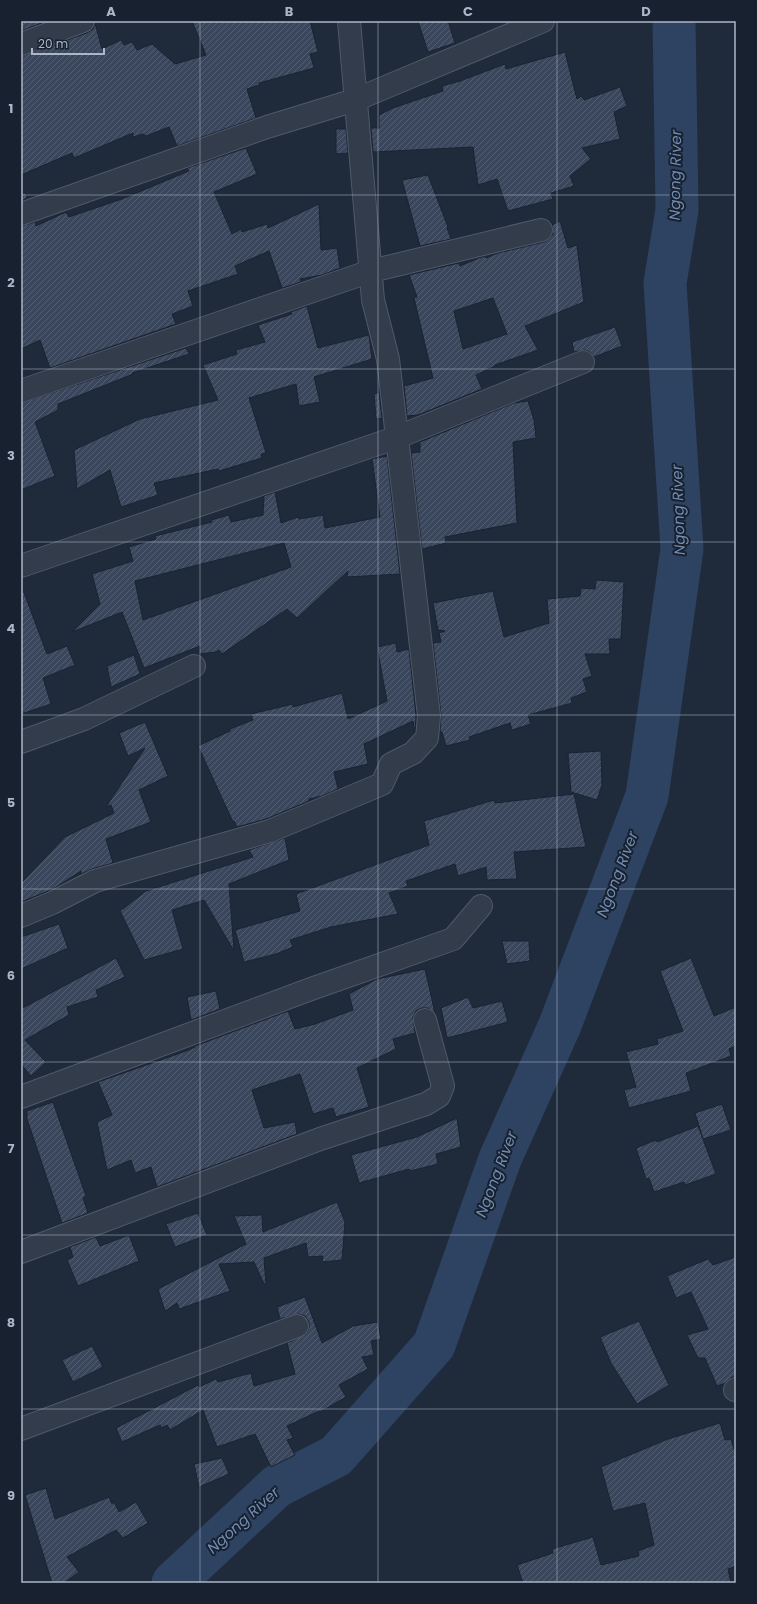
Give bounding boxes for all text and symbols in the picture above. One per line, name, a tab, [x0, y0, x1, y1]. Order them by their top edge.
text: A	[106, 2, 116, 21]
text: B	[285, 2, 294, 21]
text: C	[463, 2, 473, 21]
text: D	[641, 2, 651, 21]
scale bar	[32, 30, 104, 56]
text: 20 m	[38, 35, 68, 52]
text: 1	[9, 99, 13, 118]
water label: Ngong River	[664, 129, 686, 220]
text: 2	[7, 273, 15, 292]
text: 3	[7, 446, 15, 465]
water label: Ngong River	[666, 464, 690, 556]
text: 4	[7, 619, 16, 638]
text: 5	[7, 793, 15, 812]
water label: Ngong River	[591, 828, 643, 920]
text: 6	[7, 966, 15, 985]
water label: Ngong River	[470, 1128, 522, 1220]
text: 7	[8, 1139, 15, 1158]
text: 8	[7, 1313, 15, 1332]
water label: Ngong River	[202, 1482, 284, 1558]
text: 9	[7, 1486, 15, 1505]

